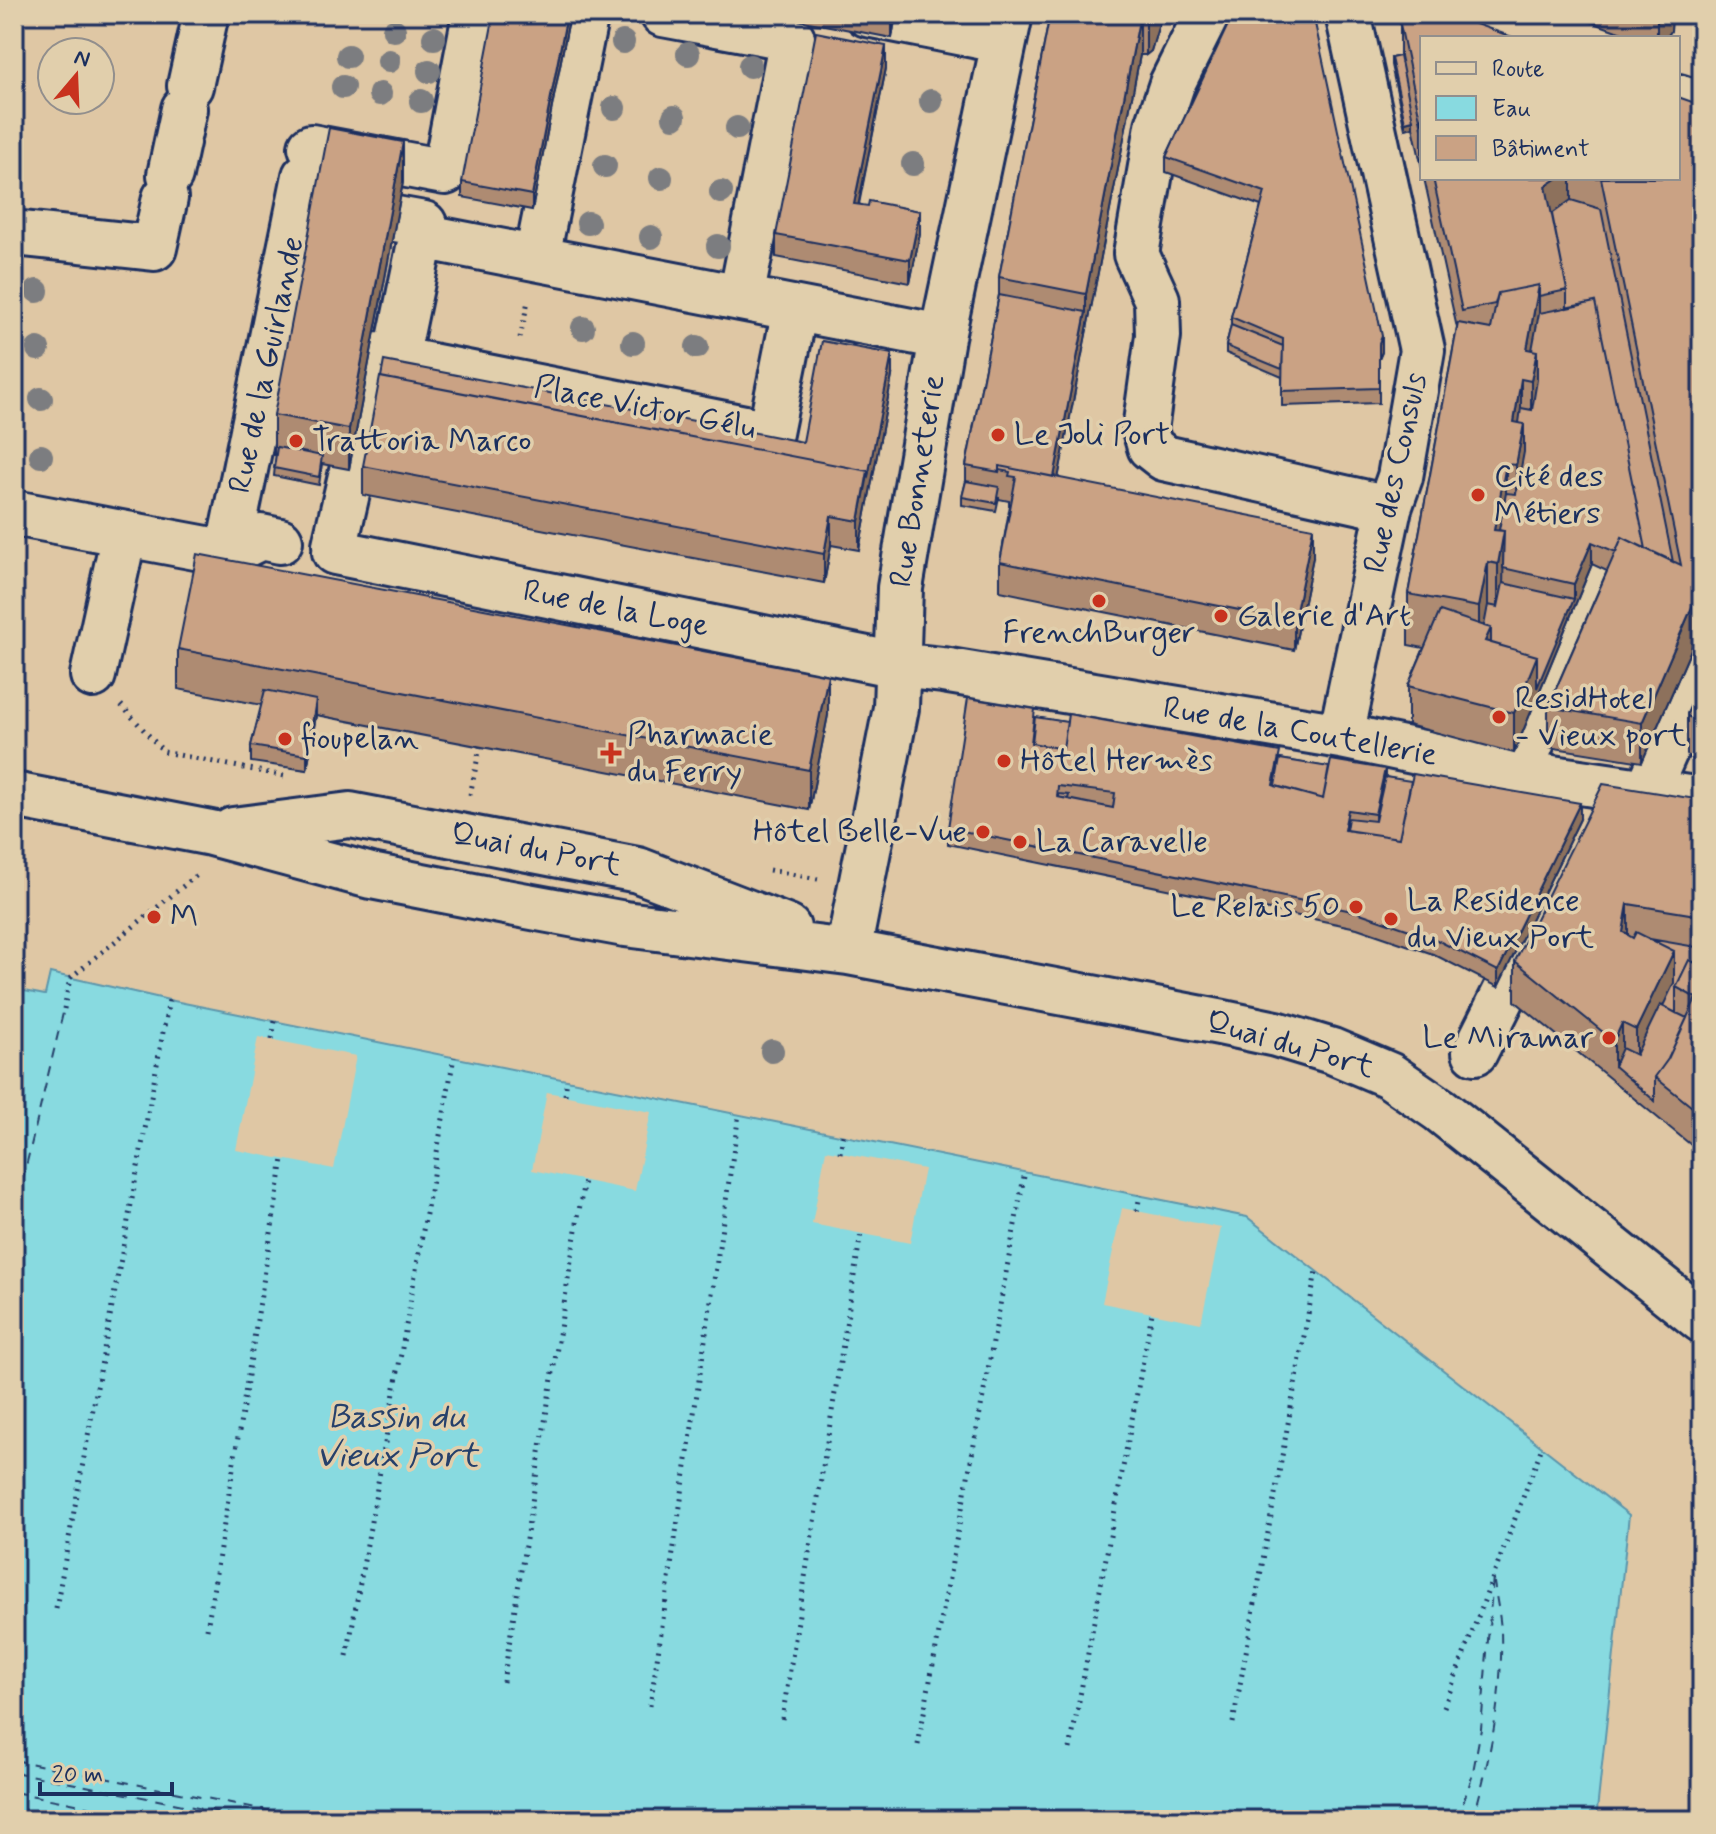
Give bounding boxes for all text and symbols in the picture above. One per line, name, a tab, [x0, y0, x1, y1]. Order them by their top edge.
north arrow	[36, 36, 116, 116]
legend	[1420, 36, 1680, 180]
text: N	[70, 43, 93, 75]
text: Route	[1492, 54, 1544, 85]
text: Eau	[1492, 94, 1531, 125]
text: Bâtiment	[1492, 134, 1590, 165]
street label: Rue de la Guirlande	[219, 233, 315, 497]
street label: Place Victor Gélu	[531, 366, 759, 450]
street label: Rue des Consuls	[1354, 369, 1438, 577]
street label: Rue Bonneterie	[880, 372, 956, 590]
place label: Le Joli Port	[1014, 414, 1170, 456]
place label: Trattoria Marco	[312, 420, 532, 462]
marker: Le Joli Port	[989, 426, 1007, 444]
marker: Trattoria Marco	[287, 432, 305, 450]
place label: Cité des Métiers	[1494, 456, 1604, 535]
marker: Cité des Métiers	[1469, 486, 1487, 504]
street label: Rue de la Loge	[519, 570, 713, 648]
marker: FrenchBurger	[1090, 592, 1108, 610]
place label: Galerie d'Art	[1237, 595, 1411, 637]
marker: Galerie d'Art	[1212, 607, 1230, 625]
place label: FrenchBurger	[1002, 612, 1196, 656]
place label: ResidHotel - Vieux port	[1515, 678, 1687, 757]
street label: Rue de la Coutellerie	[1160, 687, 1440, 777]
marker: ResidHotel - Vieux port	[1490, 708, 1508, 726]
place label: Pharmacie du Ferry	[627, 714, 773, 793]
place label: fioupelan	[301, 718, 419, 760]
marker: fioupelan	[276, 730, 294, 748]
place label: Hôtel Hermès	[1020, 740, 1213, 782]
marker: Pharmacie du Ferry	[602, 744, 620, 762]
marker: Hôtel Hermès	[995, 752, 1013, 770]
place label: Hôtel Belle-Vue	[753, 811, 967, 853]
street label: Quai du Port	[447, 813, 625, 887]
place label: La Caravelle	[1036, 821, 1208, 863]
marker: Hôtel Belle-Vue	[974, 823, 992, 841]
marker: La Caravelle	[1011, 833, 1029, 851]
place label: La Residence du Vieux Port	[1407, 880, 1594, 959]
place label: Le Relais 50	[1170, 886, 1340, 928]
place label: M	[170, 896, 198, 938]
marker: Le Relais 50	[1347, 898, 1365, 916]
marker: M	[145, 908, 163, 926]
marker: La Residence du Vieux Port	[1382, 910, 1400, 928]
street label: Quai du Port	[1201, 1001, 1379, 1089]
place label: Le Miramar	[1423, 1017, 1594, 1059]
marker: Le Miramar	[1600, 1029, 1618, 1047]
water label: Bassin du Vieux Port	[316, 1395, 480, 1479]
scale bar	[40, 1746, 172, 1796]
text: 20 m	[52, 1760, 103, 1791]

